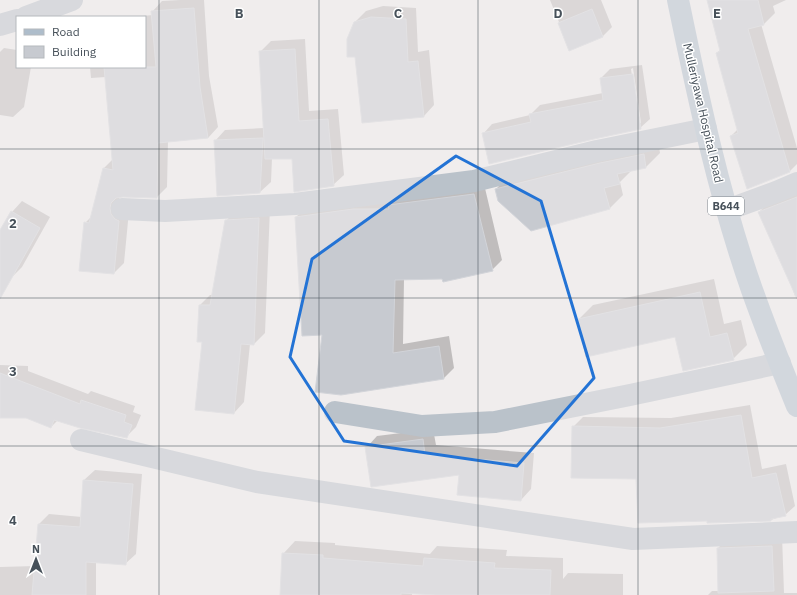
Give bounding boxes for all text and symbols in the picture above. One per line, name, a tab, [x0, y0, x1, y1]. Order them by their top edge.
text: B	[235, 5, 244, 22]
text: C	[394, 5, 403, 22]
text: D	[553, 5, 563, 22]
text: E	[713, 5, 721, 22]
legend	[16, 16, 146, 68]
text: Road	[52, 24, 80, 39]
street label: Mulleriyawa Hospital Road	[680, 42, 727, 184]
text: Building	[52, 44, 97, 59]
road number: B644	[708, 197, 744, 215]
text: 2	[9, 215, 17, 232]
text: 3	[9, 363, 17, 380]
text: 4	[9, 512, 17, 529]
north arrow	[16, 539, 56, 579]
text: N	[32, 542, 40, 556]

